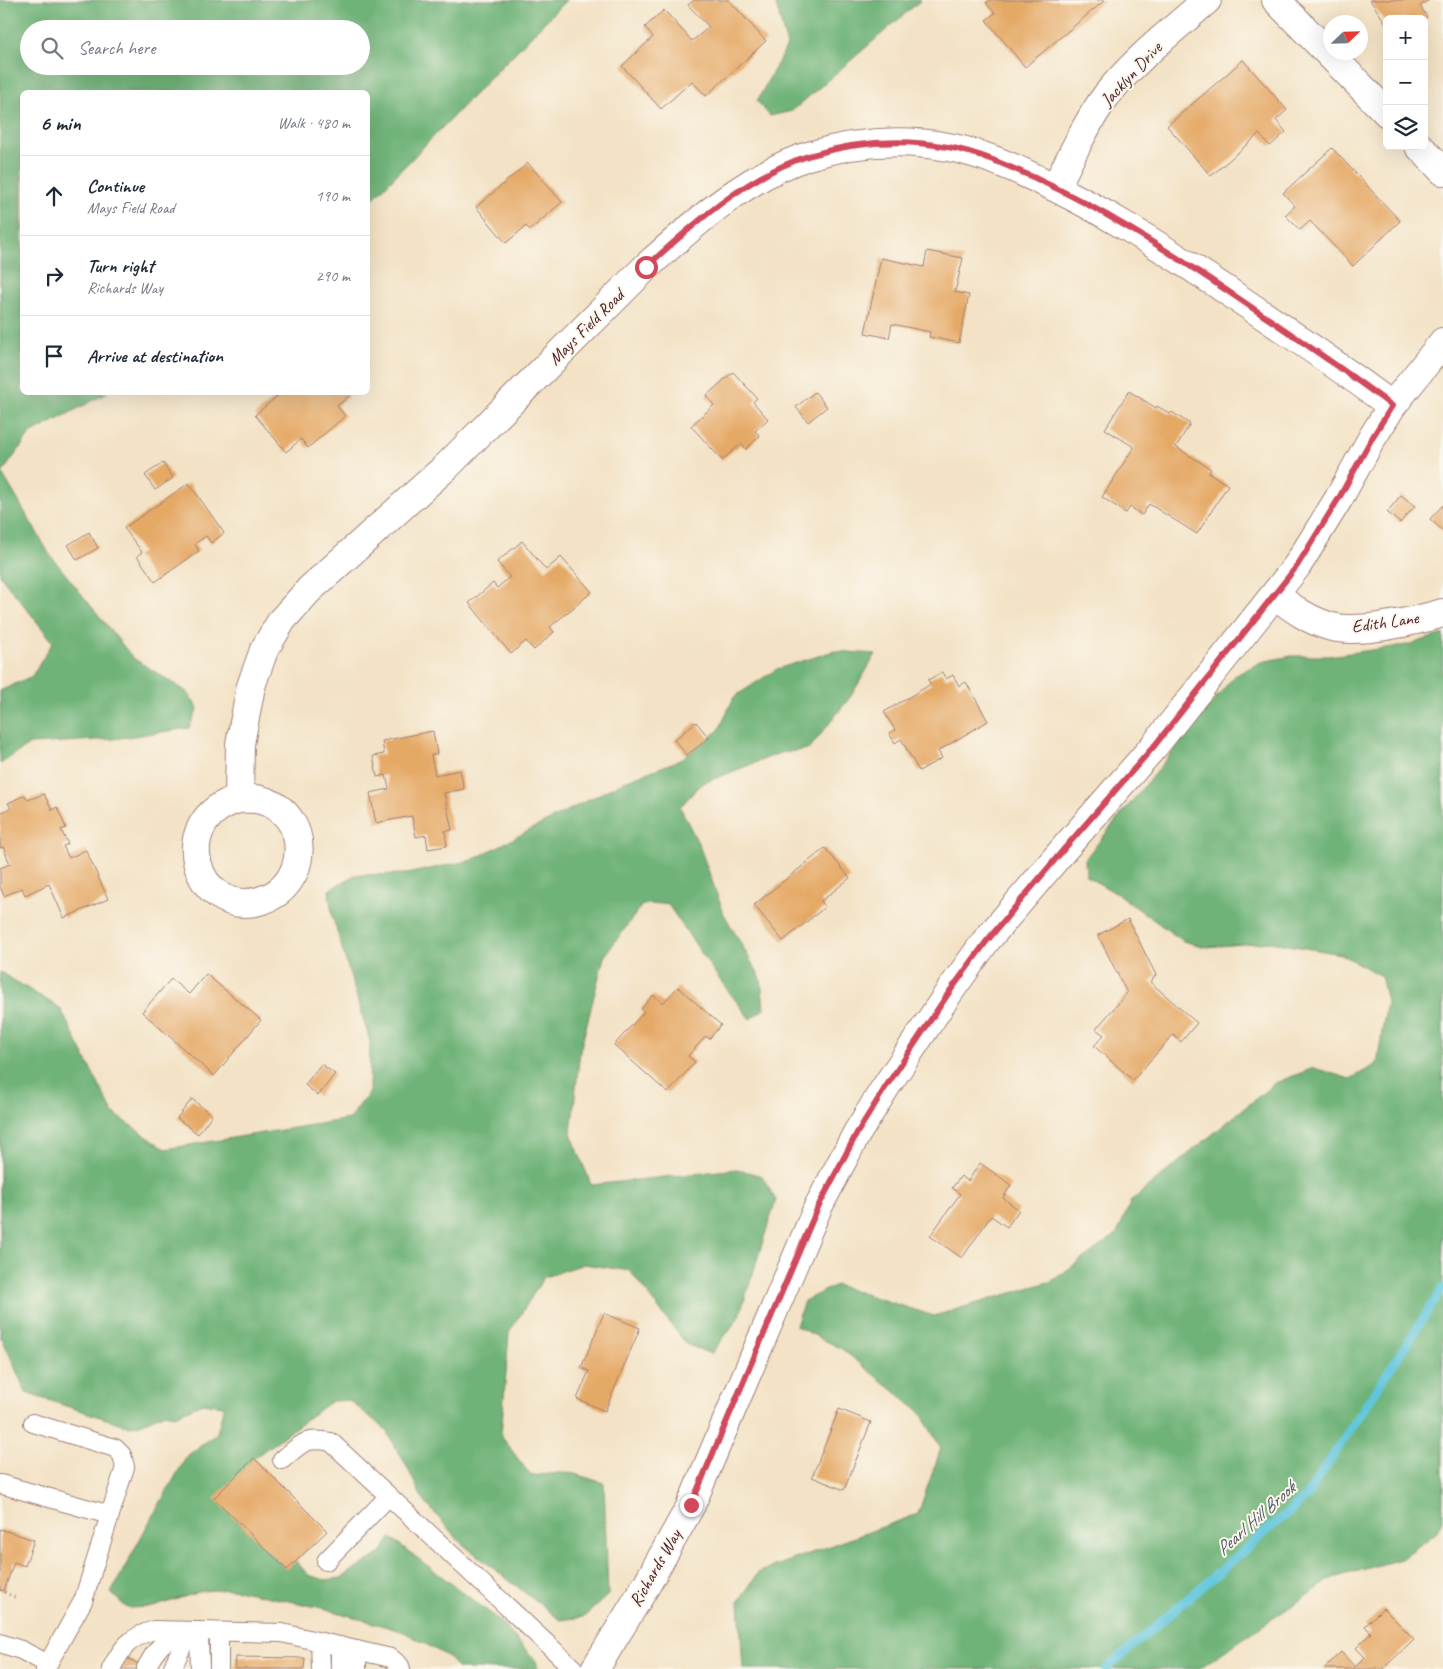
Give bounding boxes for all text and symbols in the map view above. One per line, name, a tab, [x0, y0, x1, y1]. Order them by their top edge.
north arrow	[1323, 15, 1368, 60]
map controls	[1383, 15, 1428, 150]
button: +	[1383, 15, 1428, 60]
search box	[20, 20, 370, 75]
icon: search	[38, 34, 66, 62]
text: Search here	[78, 36, 155, 60]
street label: Jacklyn Drive	[1095, 36, 1167, 111]
button: −	[1383, 60, 1428, 105]
button: layers	[1383, 105, 1428, 150]
text: 6 min	[40, 110, 81, 136]
text: Walk · 480 m	[278, 113, 350, 133]
text: Continue	[87, 174, 144, 198]
icon: ahead	[40, 182, 68, 210]
text: 190 m	[316, 186, 350, 206]
text: Mays Field Road	[87, 198, 175, 218]
text: Turn right	[87, 254, 154, 278]
route start	[635, 256, 658, 279]
icon: right	[40, 262, 68, 290]
text: 290 m	[316, 266, 350, 286]
text: Richards Way	[87, 278, 163, 298]
street label: Mays Field Road	[543, 282, 631, 370]
icon: arrive	[40, 342, 68, 370]
text: Arrive at destination	[87, 344, 223, 368]
street label: Edith Lane	[1350, 606, 1421, 638]
water label: Pearl Hill Brook	[1211, 1474, 1304, 1561]
route end	[680, 1494, 703, 1517]
street label: Richards Way	[624, 1524, 687, 1610]

